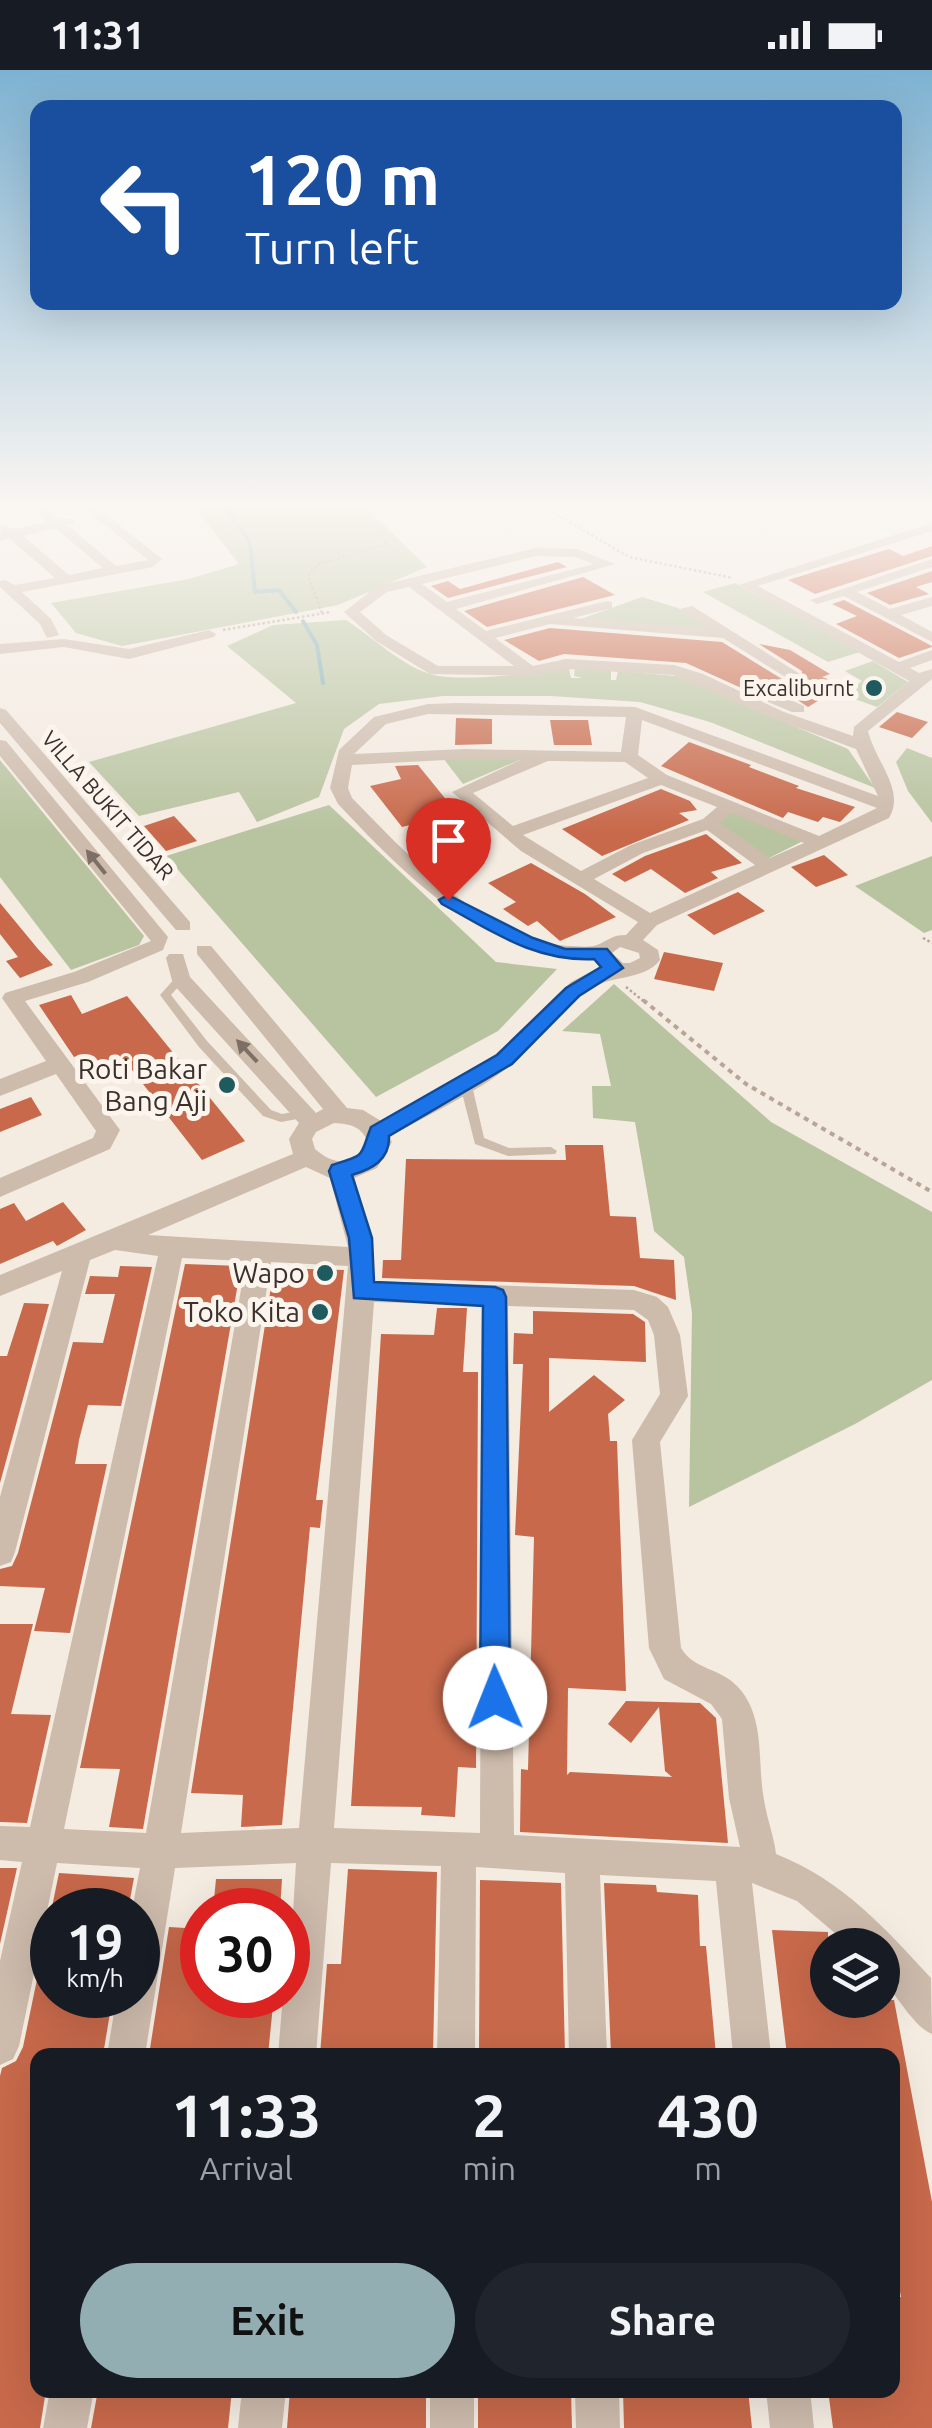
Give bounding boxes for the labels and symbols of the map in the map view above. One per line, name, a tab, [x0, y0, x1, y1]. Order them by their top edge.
place label: Excaliburnt	[743, 675, 854, 700]
marker: Excaliburnt	[863, 677, 885, 699]
street label: VILLA BUKIT TIDAR	[37, 725, 180, 884]
pin	[406, 798, 491, 901]
one-way arrow	[86, 849, 107, 874]
one-way arrow	[236, 1039, 258, 1064]
place label: Roti Bakar Bang Aji	[78, 1053, 207, 1116]
marker: Roti Bakar Bang Aji	[216, 1074, 238, 1096]
place label: Wapo	[233, 1257, 305, 1288]
marker: Wapo	[314, 1262, 336, 1284]
place label: Toko Kita	[183, 1296, 300, 1327]
marker: Toko Kita	[309, 1301, 331, 1323]
position arrow	[443, 1646, 547, 1750]
speed limit sign: 30	[180, 1888, 310, 2018]

